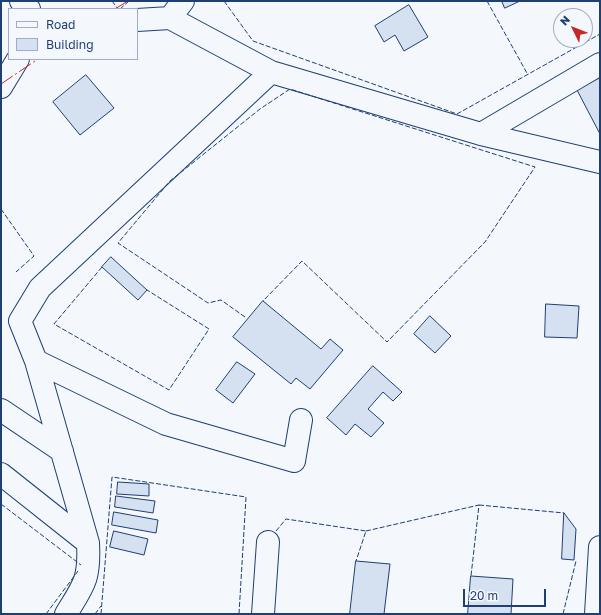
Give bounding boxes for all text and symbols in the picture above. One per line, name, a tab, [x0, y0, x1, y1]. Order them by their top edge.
legend	[8, 8, 138, 60]
north arrow	[553, 8, 593, 48]
text: N	[557, 13, 572, 28]
text: Road	[46, 17, 75, 32]
text: Building	[46, 37, 94, 52]
scale bar	[465, 581, 548, 607]
text: 20 m	[470, 588, 498, 603]

